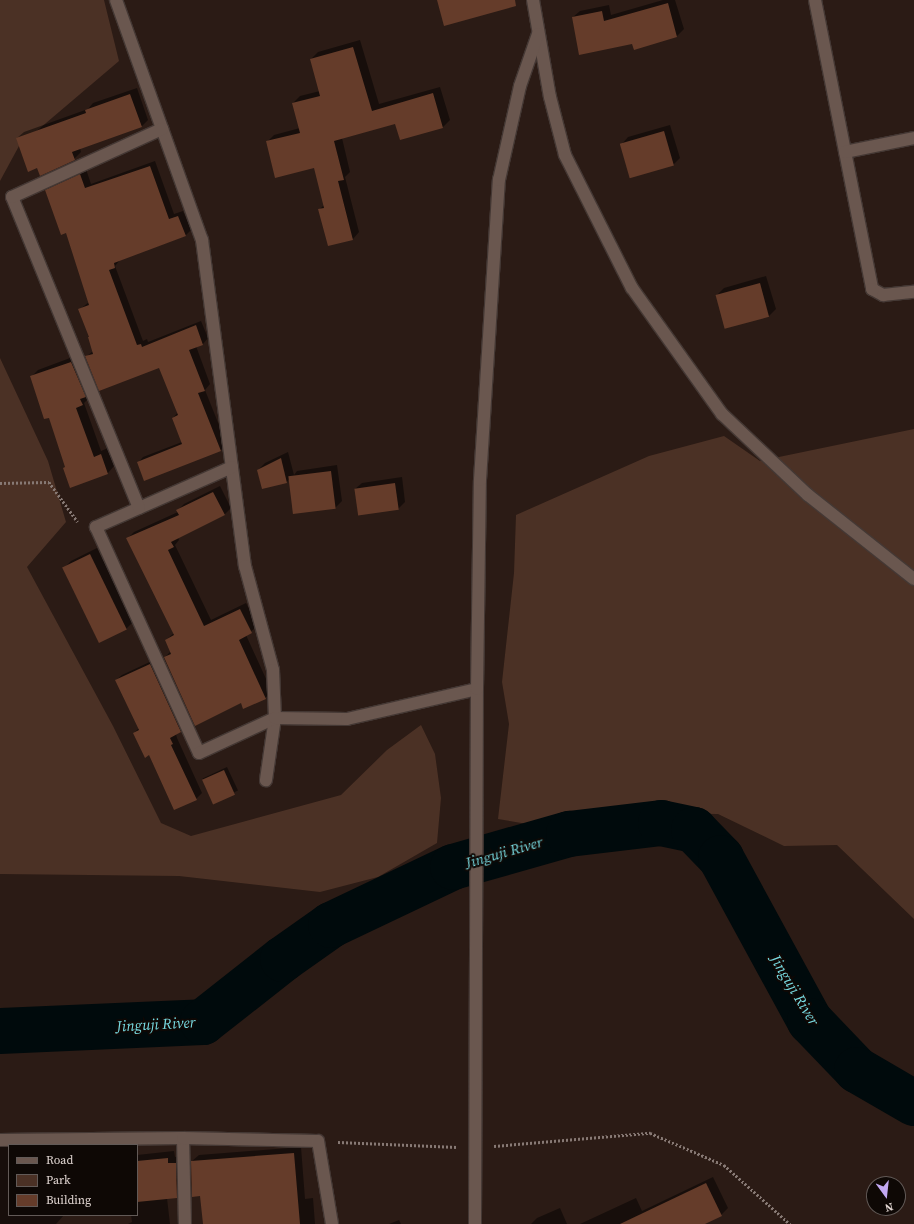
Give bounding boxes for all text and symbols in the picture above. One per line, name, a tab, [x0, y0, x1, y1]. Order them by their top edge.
water label: Jinguji River	[463, 832, 545, 872]
water label: Jinguji River	[767, 951, 823, 1029]
water label: Jinguji River	[116, 1013, 196, 1035]
legend	[8, 1144, 138, 1216]
text: Road	[46, 1152, 73, 1168]
text: Park	[46, 1172, 71, 1188]
north arrow	[866, 1176, 906, 1216]
text: Building	[46, 1192, 91, 1208]
text: N	[883, 1199, 895, 1215]

